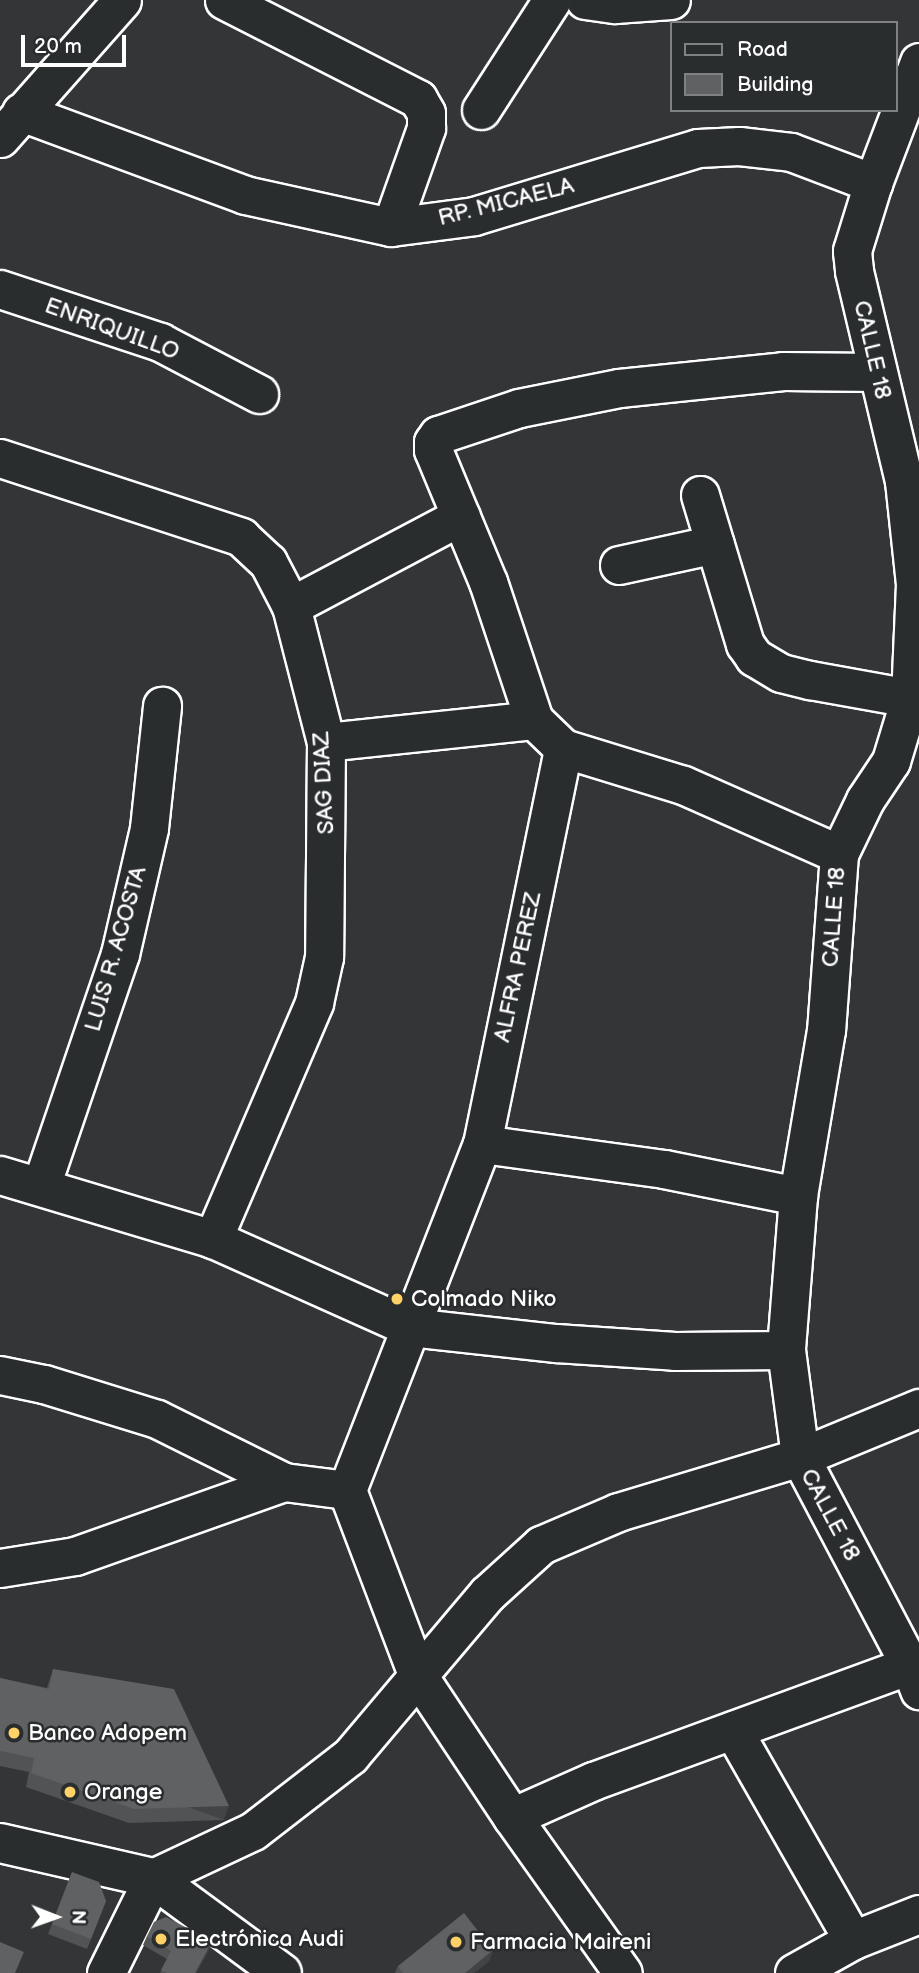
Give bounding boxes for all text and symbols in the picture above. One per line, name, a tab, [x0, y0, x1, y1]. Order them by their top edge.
scale bar	[24, 21, 130, 65]
legend	[670, 21, 898, 112]
text: 20 m	[34, 34, 82, 59]
text: Road	[737, 37, 788, 62]
text: Building	[737, 72, 813, 97]
street label: RP. MICAELA	[435, 172, 577, 232]
street label: ENRIQUILLO	[41, 292, 183, 366]
street label: CALLE 18	[847, 298, 897, 402]
street label: SAG DIAZ	[308, 731, 340, 835]
street label: LUIS R. ACOSTA	[79, 863, 153, 1035]
street label: CALLE 18	[817, 866, 851, 968]
street label: ALFRA PEREZ	[489, 889, 547, 1045]
place label: Colmado Niko	[411, 1285, 557, 1313]
marker: Colmado Niko	[389, 1291, 405, 1307]
street label: CALLE 18	[794, 1464, 866, 1566]
place label: Banco Adopem	[28, 1719, 187, 1747]
marker: Banco Adopem	[6, 1725, 22, 1741]
place label: Orange	[84, 1778, 162, 1806]
marker: Orange	[62, 1784, 78, 1800]
north arrow	[21, 1882, 91, 1952]
text: N	[66, 1910, 89, 1925]
place label: Electrónica Audi	[175, 1925, 344, 1953]
place label: Farmacia Maireni	[470, 1928, 651, 1956]
marker: Electrónica Audi	[153, 1931, 169, 1947]
marker: Farmacia Maireni	[448, 1934, 464, 1950]

